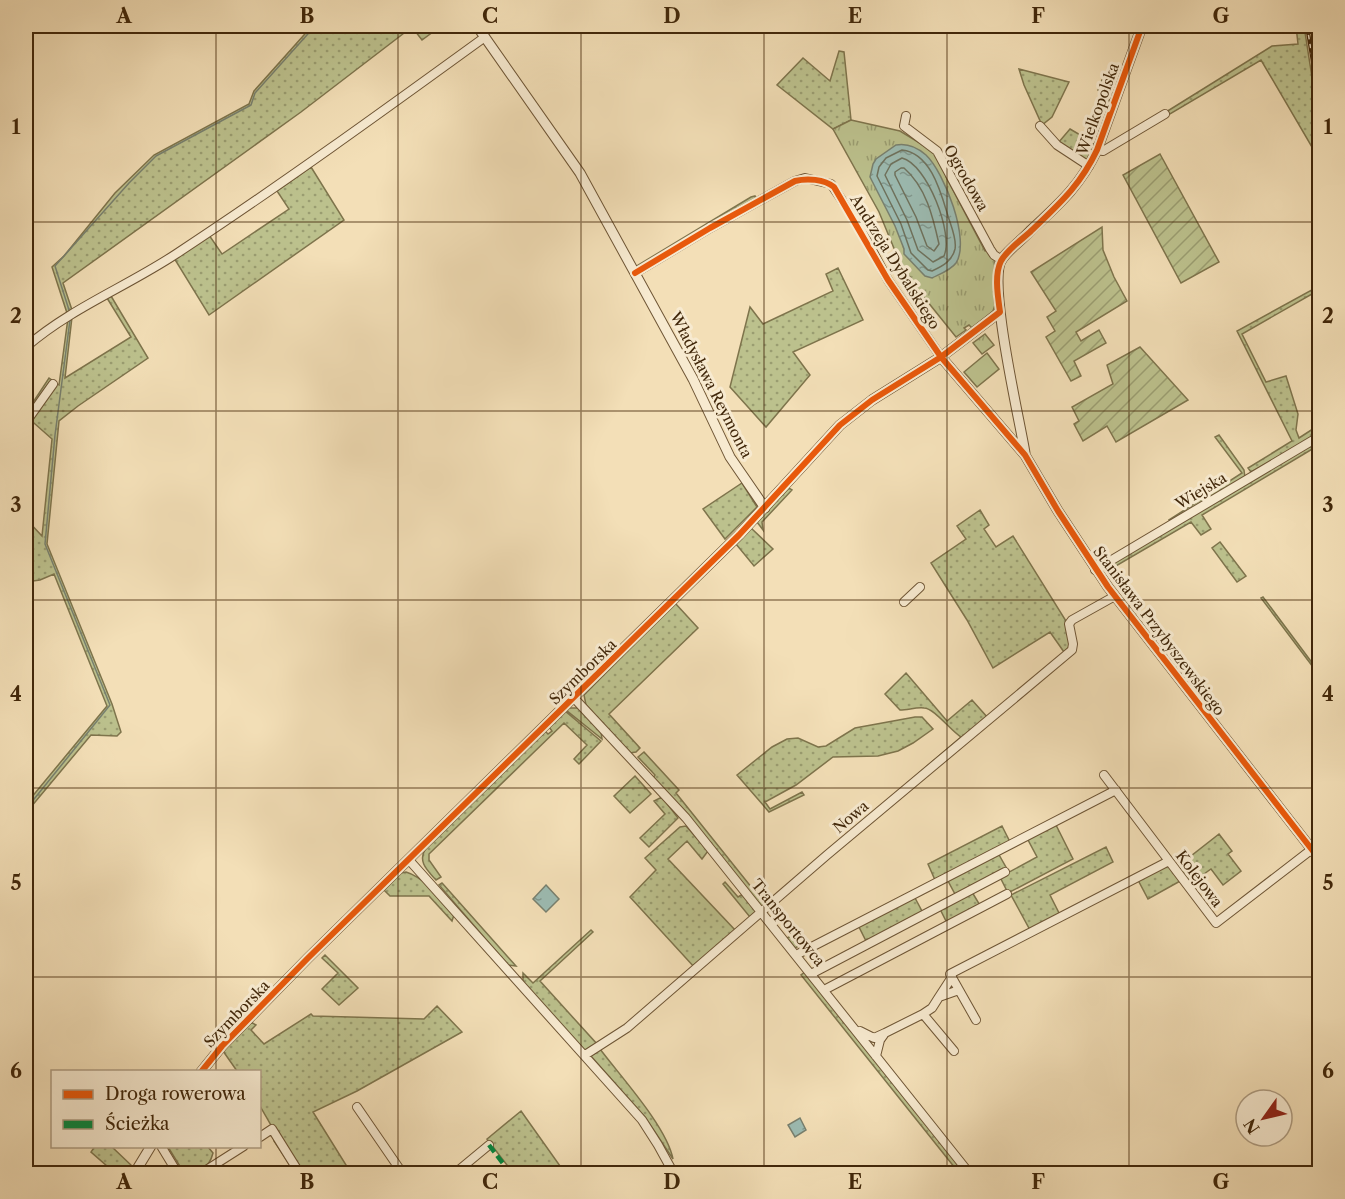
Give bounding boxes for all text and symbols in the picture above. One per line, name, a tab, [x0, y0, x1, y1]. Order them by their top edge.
text: A	[115, 4, 132, 28]
text: B	[300, 4, 315, 28]
text: C	[482, 4, 498, 28]
text: D	[663, 4, 681, 28]
text: E	[848, 4, 862, 28]
text: F	[1031, 4, 1045, 28]
text: G	[1213, 4, 1230, 28]
street label: Wielkopolska	[1072, 60, 1123, 159]
text: 1	[12, 115, 21, 139]
text: 1	[1324, 115, 1333, 139]
street label: Ogrodowa	[940, 141, 993, 214]
street label: Andrzeja Dybalskiego	[846, 190, 945, 333]
text: 2	[10, 304, 22, 328]
text: 2	[1322, 304, 1334, 328]
street label: Władysława Reymonta	[666, 308, 757, 461]
street label: Wiejska	[1171, 468, 1230, 514]
text: 3	[10, 493, 22, 517]
text: 3	[1322, 493, 1334, 517]
street label: Stanisława Przybyszewskiego	[1089, 542, 1229, 719]
street label: Szymborska	[545, 635, 620, 708]
text: 4	[10, 682, 22, 706]
text: 4	[1322, 682, 1334, 706]
street label: Nowa	[829, 796, 872, 837]
street label: Kolejowa	[1172, 847, 1227, 911]
text: 5	[10, 871, 22, 895]
text: 5	[1322, 871, 1334, 895]
street label: Transportowca	[747, 875, 830, 970]
street label: Szymborska	[200, 976, 274, 1051]
text: 6	[10, 1059, 22, 1083]
text: 6	[1322, 1059, 1334, 1083]
legend	[51, 1070, 261, 1148]
text: Droga rowerowa	[105, 1083, 246, 1105]
north arrow	[1234, 1088, 1294, 1148]
text: Ścieżka	[105, 1112, 170, 1135]
text: N	[1239, 1115, 1264, 1138]
text: A	[115, 1170, 132, 1194]
text: B	[300, 1170, 315, 1194]
text: C	[482, 1170, 498, 1194]
text: D	[663, 1170, 681, 1194]
text: E	[848, 1170, 862, 1194]
text: F	[1031, 1170, 1045, 1194]
text: G	[1213, 1170, 1230, 1194]

